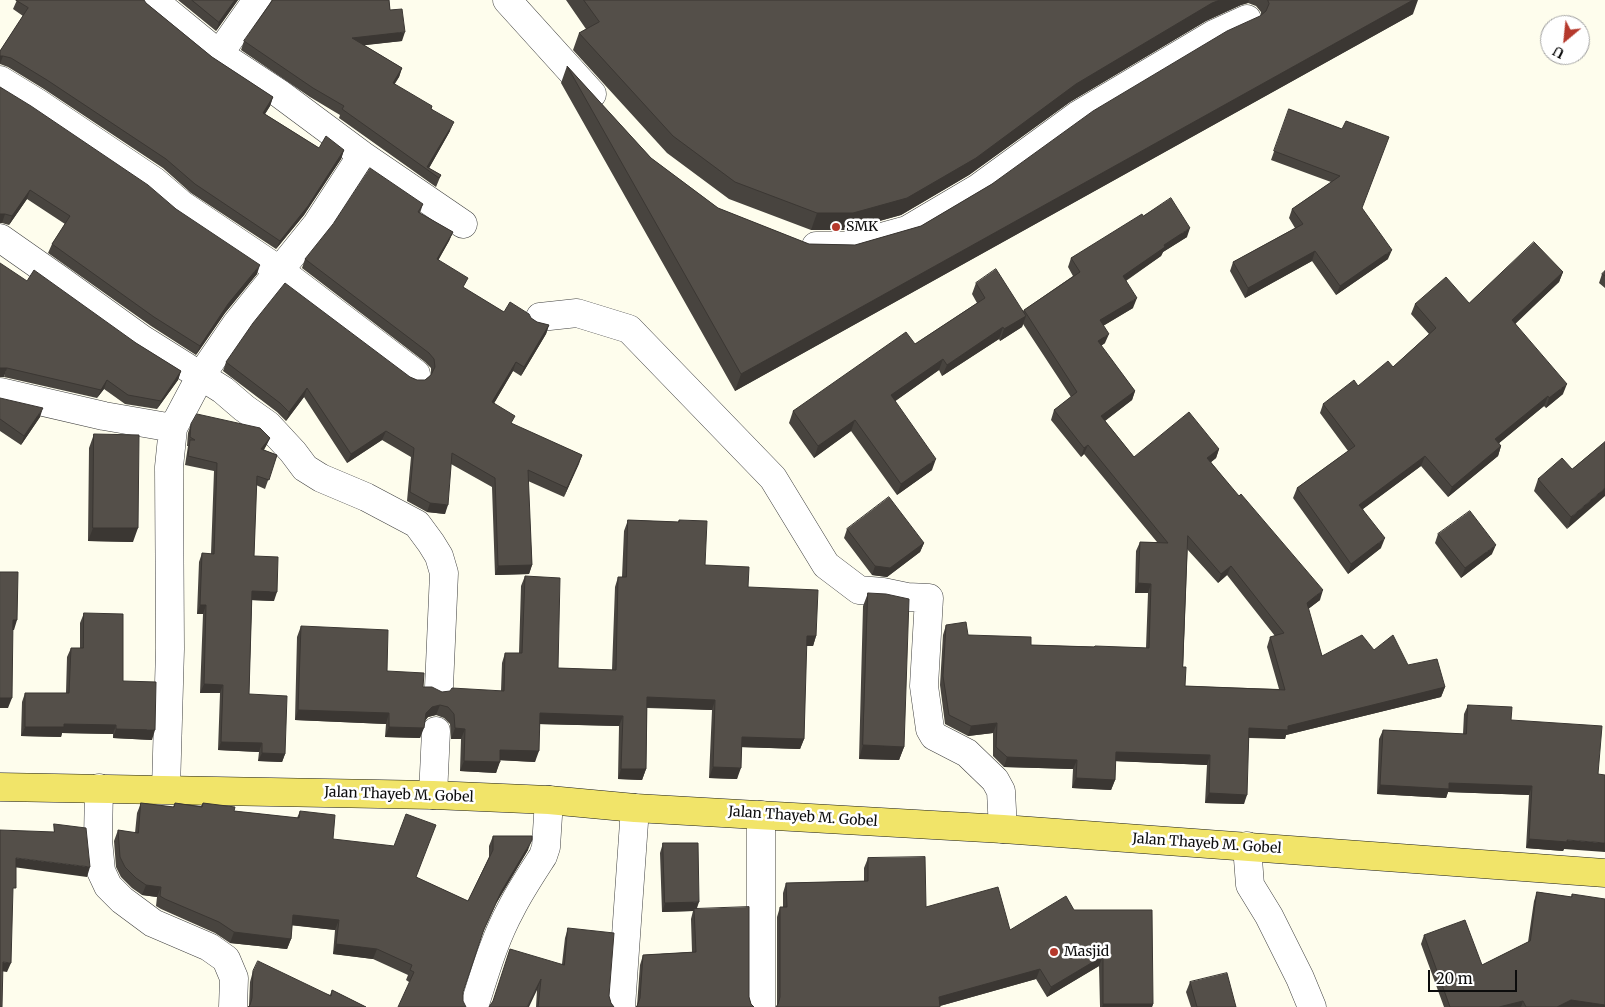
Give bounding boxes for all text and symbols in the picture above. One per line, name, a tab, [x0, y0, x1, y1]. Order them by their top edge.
north arrow	[1540, 15, 1590, 65]
text: U	[1550, 42, 1567, 63]
place label: SMK	[846, 219, 878, 235]
marker: SMK	[830, 221, 842, 233]
street label: Jalan Thayeb M. Gobel	[324, 784, 474, 806]
street label: Jalan Thayeb M. Gobel	[728, 803, 878, 831]
street label: Jalan Thayeb M. Gobel	[1132, 830, 1282, 858]
place label: Masjid	[1064, 944, 1109, 960]
marker: Masjid	[1048, 946, 1060, 958]
scale bar	[1430, 960, 1519, 992]
text: 20 m	[1436, 969, 1473, 988]

